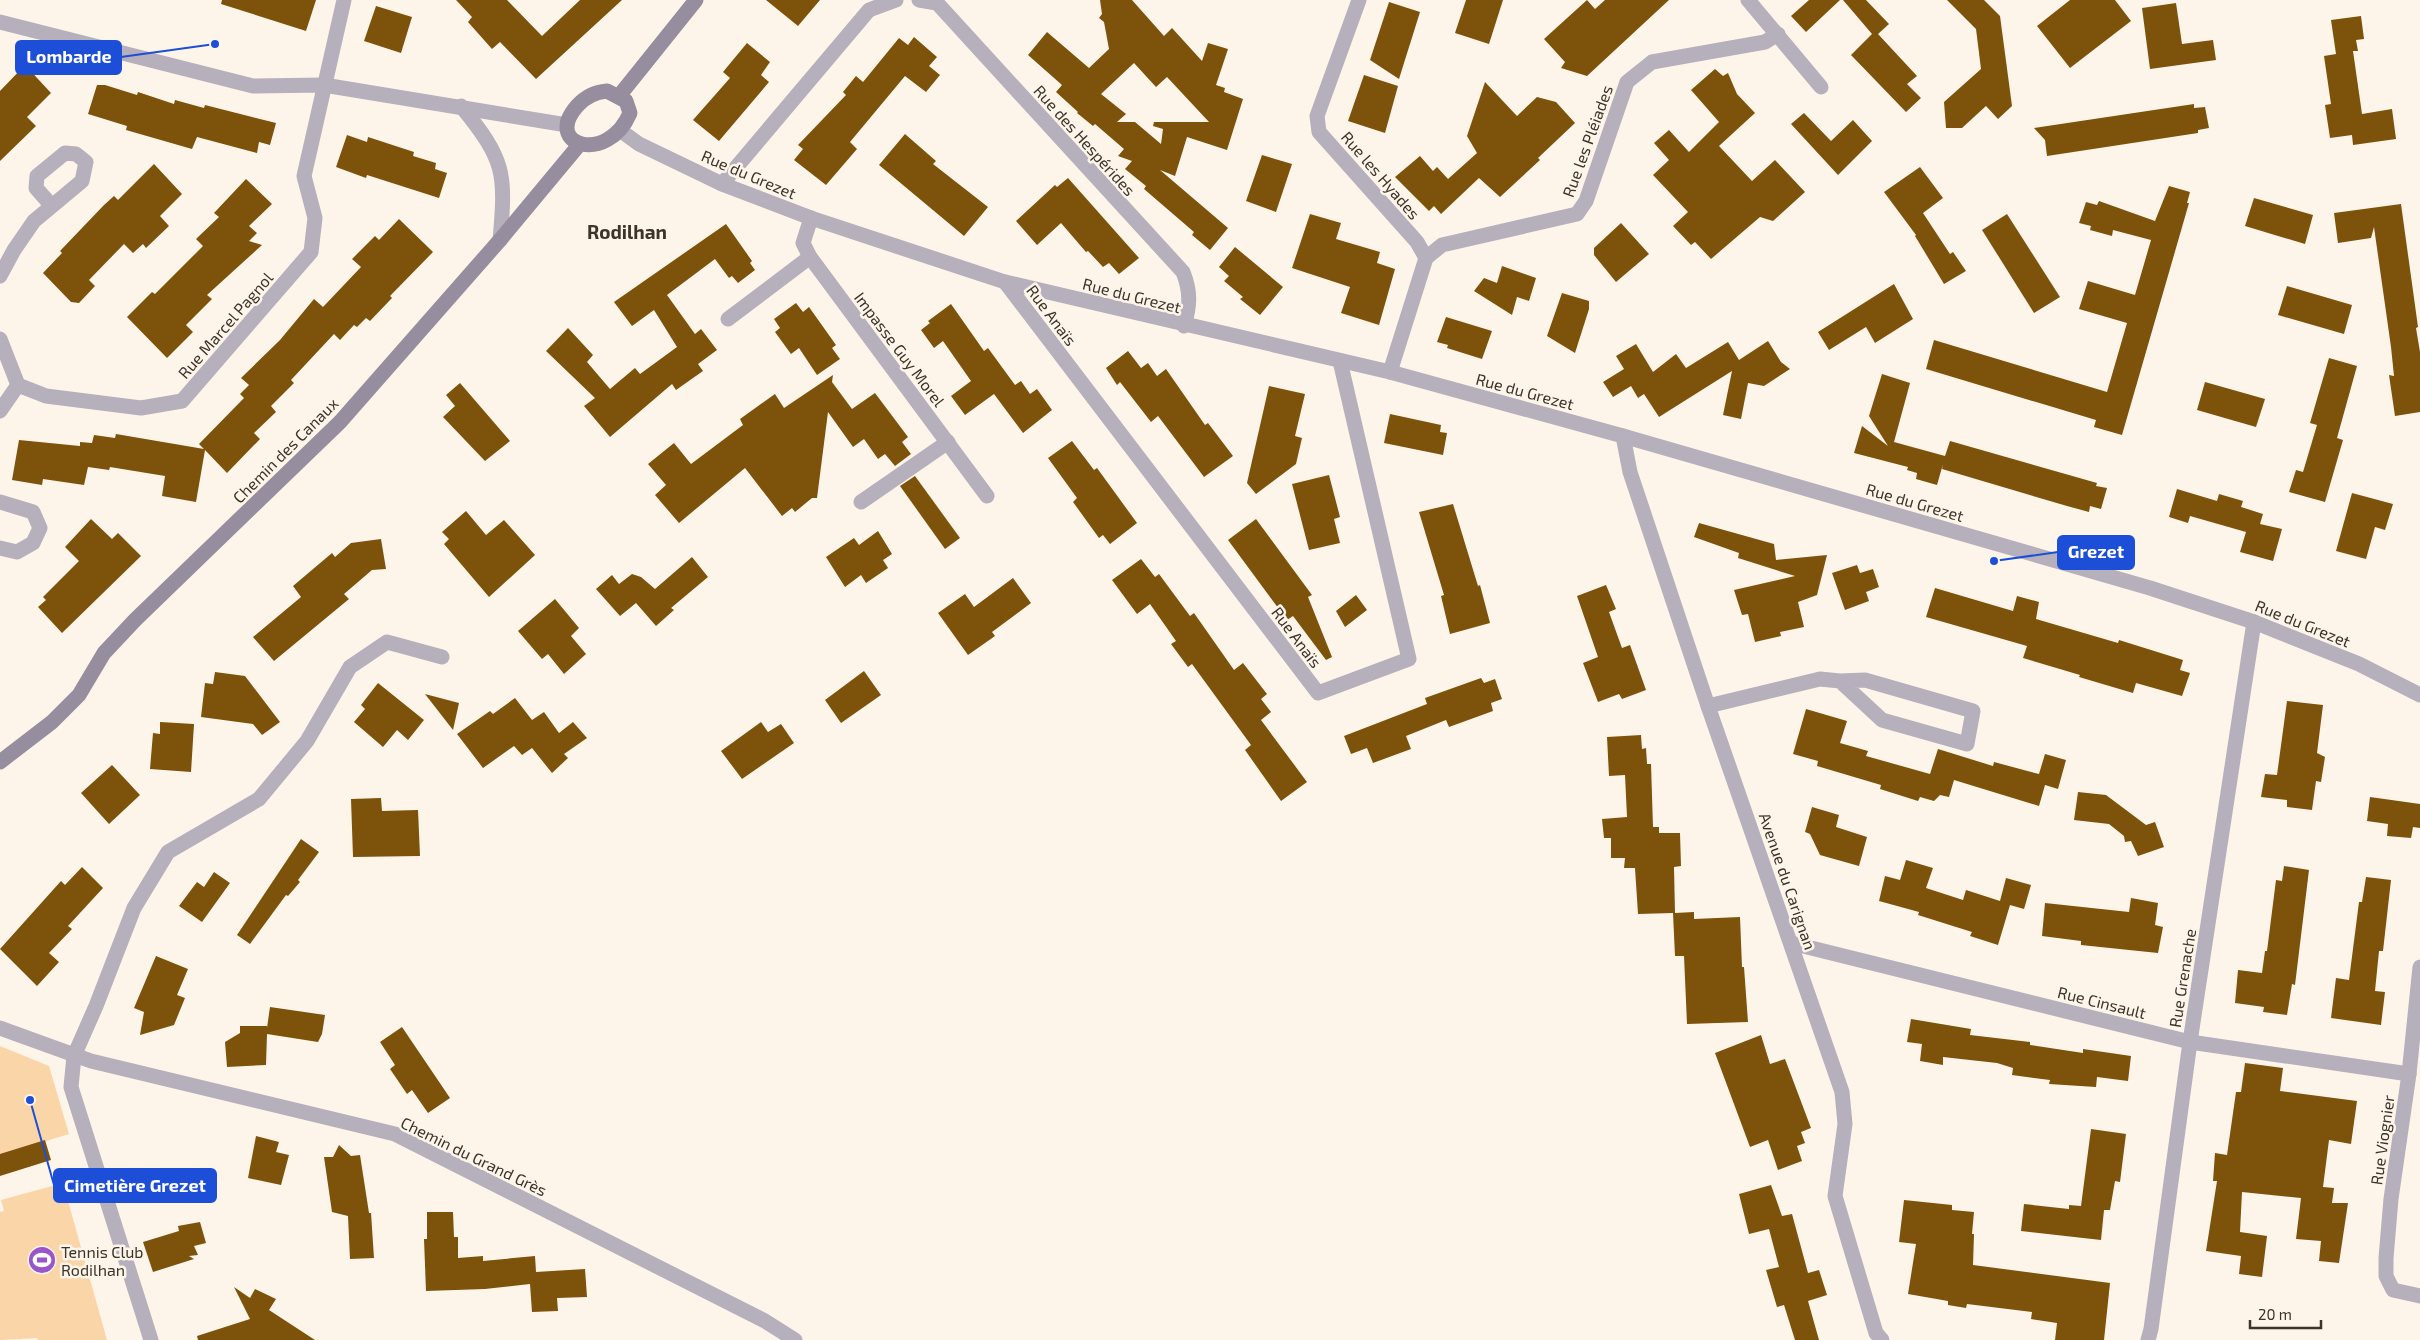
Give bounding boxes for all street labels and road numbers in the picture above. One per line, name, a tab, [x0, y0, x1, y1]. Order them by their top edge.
street label: Rue des Hespérides	[1030, 81, 1140, 199]
street label: Rue les Pléiades	[1558, 82, 1616, 200]
street label: Rue les Hyades	[1338, 127, 1424, 223]
street label: Rue du Grezet	[699, 146, 799, 202]
street label: Rue Marcel Pagnol	[174, 268, 276, 382]
street label: Rue du Grezet	[1081, 274, 1183, 316]
street label: Rue Anaïs	[1023, 281, 1081, 349]
street label: Impasse Guy Morel	[851, 288, 949, 410]
street label: Rue du Grezet	[1474, 369, 1576, 413]
street label: Chemin des Canaux	[228, 393, 342, 507]
street label: Rue du Grezet	[1864, 479, 1966, 525]
street label: Rue du Grezet	[2253, 595, 2353, 651]
street label: Rue Anaïs	[1268, 603, 1326, 671]
street label: Avenue du Carignan	[1756, 810, 1820, 952]
street label: Rue Grenache	[2165, 927, 2199, 1029]
street label: Rue Cinsault	[2056, 982, 2148, 1022]
street label: Rue Viognier	[2366, 1093, 2398, 1186]
street label: Chemin du Grand Grès	[398, 1112, 550, 1200]

